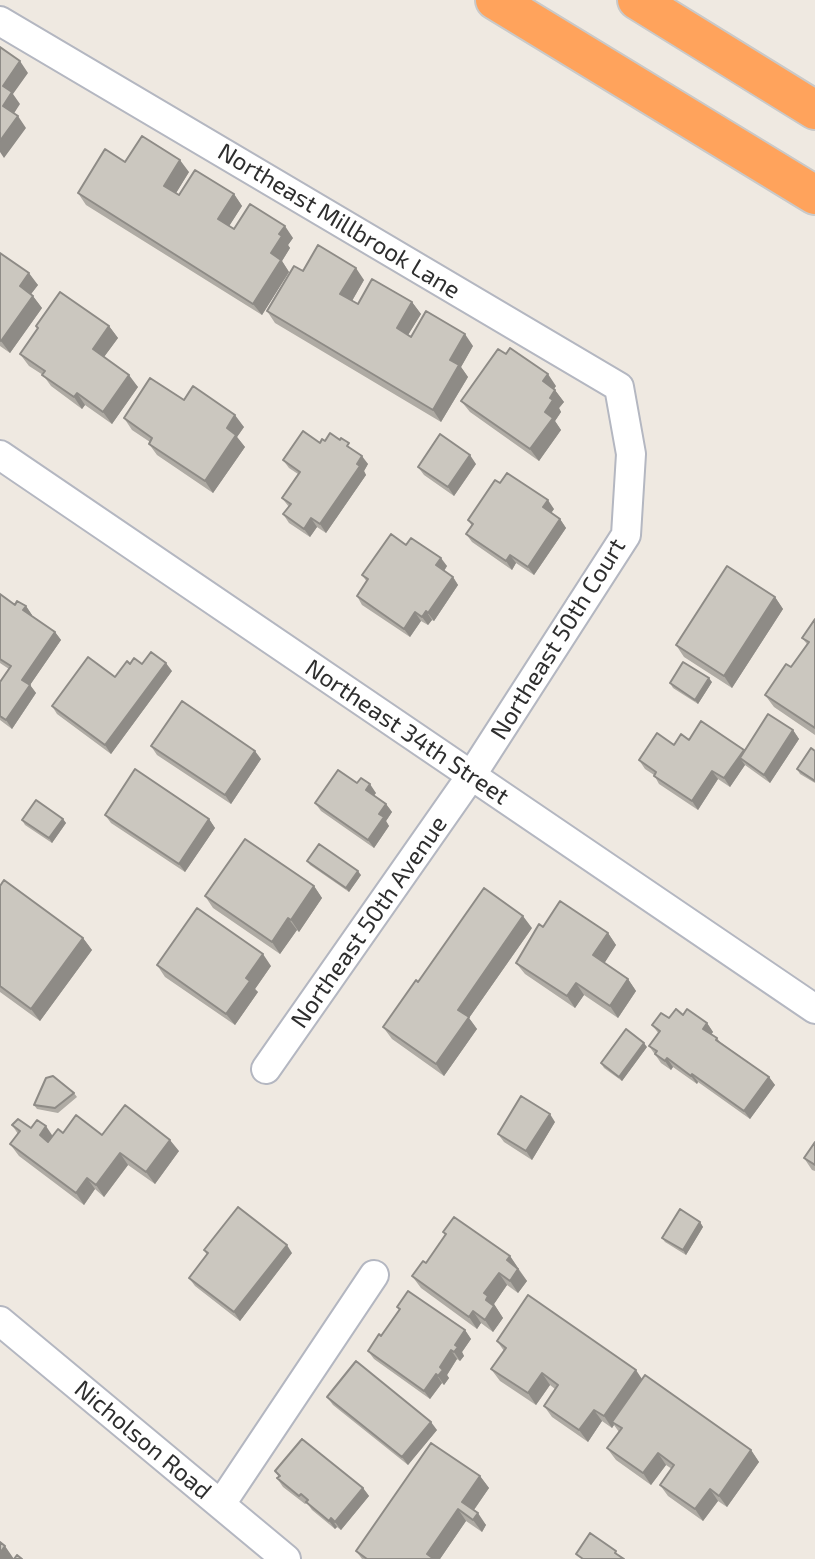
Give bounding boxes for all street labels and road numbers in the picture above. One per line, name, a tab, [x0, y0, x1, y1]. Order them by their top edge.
street label: Northeast Millbrook Lane	[213, 137, 465, 305]
street label: Northeast 50th Court	[484, 533, 632, 745]
street label: Northeast 34th Street	[300, 653, 514, 811]
street label: Northeast 50th Avenue	[285, 810, 453, 1034]
street label: Nicholson Road	[69, 1374, 217, 1506]

